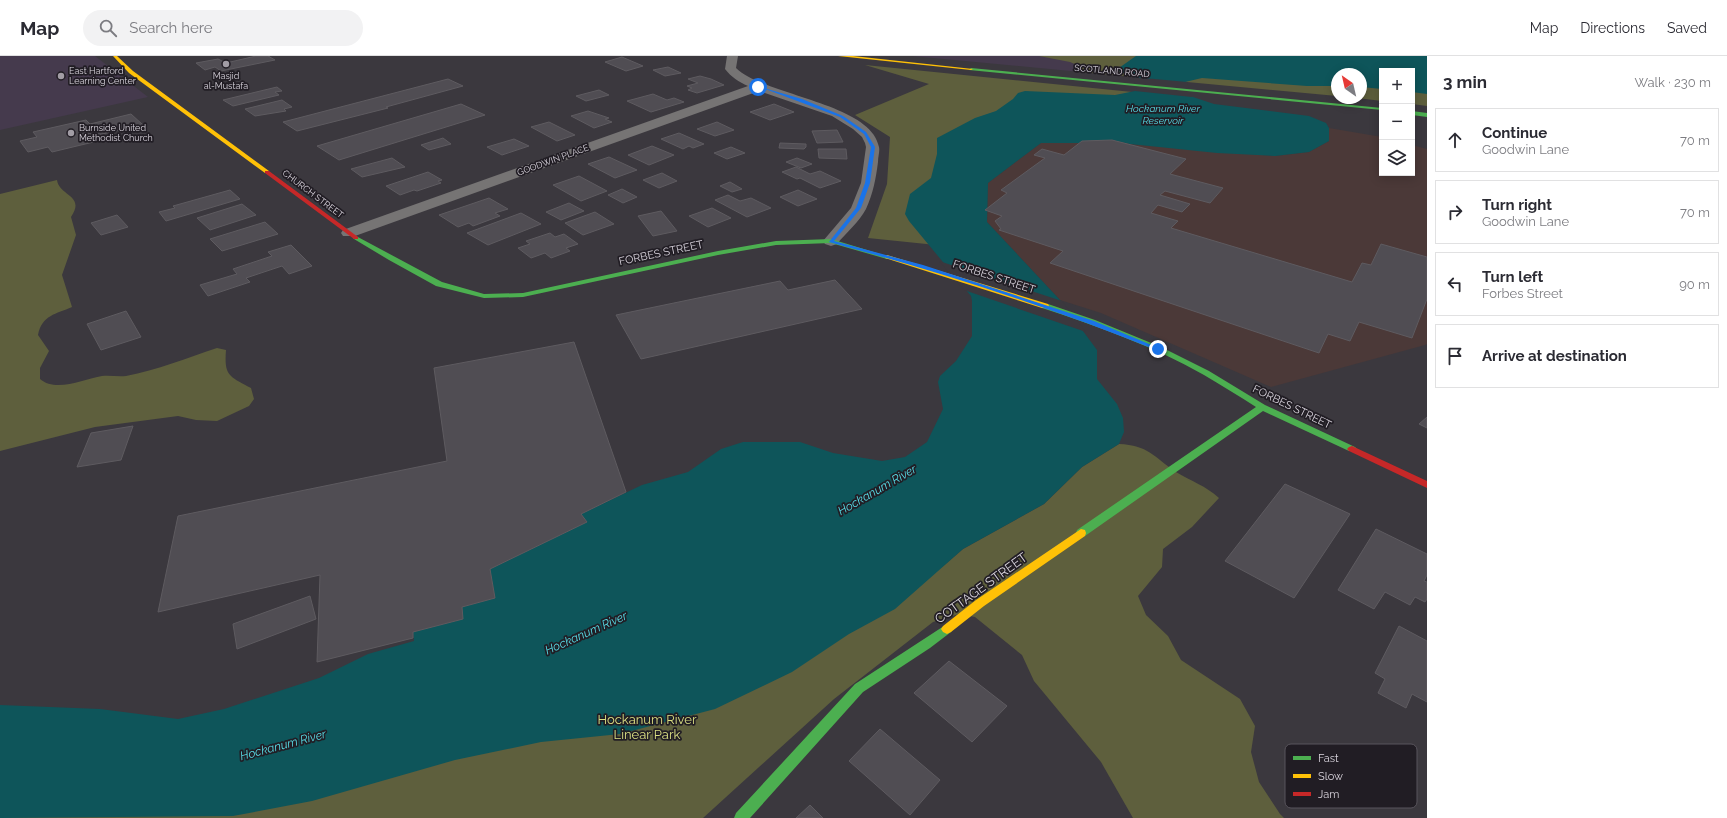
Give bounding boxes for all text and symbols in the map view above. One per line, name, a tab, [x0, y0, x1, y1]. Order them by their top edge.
search box	[83, 10, 363, 46]
text: Map	[20, 17, 59, 39]
icon: search	[97, 17, 119, 39]
text: Search here	[129, 19, 213, 37]
text: Map	[1530, 20, 1558, 36]
text: Directions	[1580, 20, 1645, 36]
text: Saved	[1667, 20, 1707, 36]
marker: Masjid al-Mustafa	[221, 59, 231, 69]
street label: SCOTLAND ROAD	[1074, 63, 1151, 79]
place label: East Hartford Learning Center	[69, 66, 137, 86]
north arrow	[1331, 68, 1367, 104]
map controls	[1379, 68, 1415, 176]
button: +	[1379, 68, 1415, 104]
marker: East Hartford Learning Center	[56, 71, 66, 81]
place label: Masjid al-Mustafa	[204, 71, 248, 91]
text: 3 min	[1443, 72, 1487, 92]
text: Walk · 230 m	[1635, 75, 1711, 90]
route start	[749, 78, 767, 96]
water label: Hockanum River Reservoir	[1126, 103, 1200, 126]
button: −	[1379, 104, 1415, 140]
place label: Burnside United Methodist Church	[79, 123, 153, 143]
text: Continue	[1482, 124, 1547, 142]
marker: Burnside United Methodist Church	[66, 128, 76, 138]
icon: ahead	[1444, 129, 1466, 151]
text: 70 m	[1680, 133, 1710, 148]
button: layers	[1379, 140, 1415, 176]
street label: GOODWIN PLACE	[516, 142, 591, 178]
text: Goodwin Lane	[1482, 142, 1569, 157]
street label: CHURCH STREET	[280, 168, 346, 221]
text: Turn right	[1482, 196, 1552, 214]
icon: right	[1444, 201, 1466, 223]
text: 70 m	[1680, 205, 1710, 220]
text: Goodwin Lane	[1482, 214, 1569, 229]
street label: FORBES STREET	[618, 238, 705, 268]
street label: FORBES STREET	[951, 258, 1037, 297]
text: Turn left	[1482, 268, 1543, 286]
icon: left	[1444, 273, 1466, 295]
text: 90 m	[1679, 277, 1710, 292]
text: Forbes Street	[1482, 286, 1563, 301]
route end	[1149, 340, 1167, 358]
icon: arrive	[1444, 345, 1466, 367]
text: Arrive at destination	[1482, 347, 1627, 365]
street label: FORBES STREET	[1251, 382, 1334, 432]
water label: Hockanum River	[835, 461, 920, 518]
street label: COTTAGE STREET	[932, 549, 1030, 626]
water label: Hockanum River	[543, 608, 630, 657]
park label: Hockanum River Linear Park	[597, 712, 697, 742]
water label: Hockanum River	[238, 727, 328, 763]
legend	[1285, 744, 1417, 808]
text: Fast	[1318, 752, 1339, 765]
text: Slow	[1318, 770, 1343, 783]
text: Jam	[1318, 788, 1339, 801]

